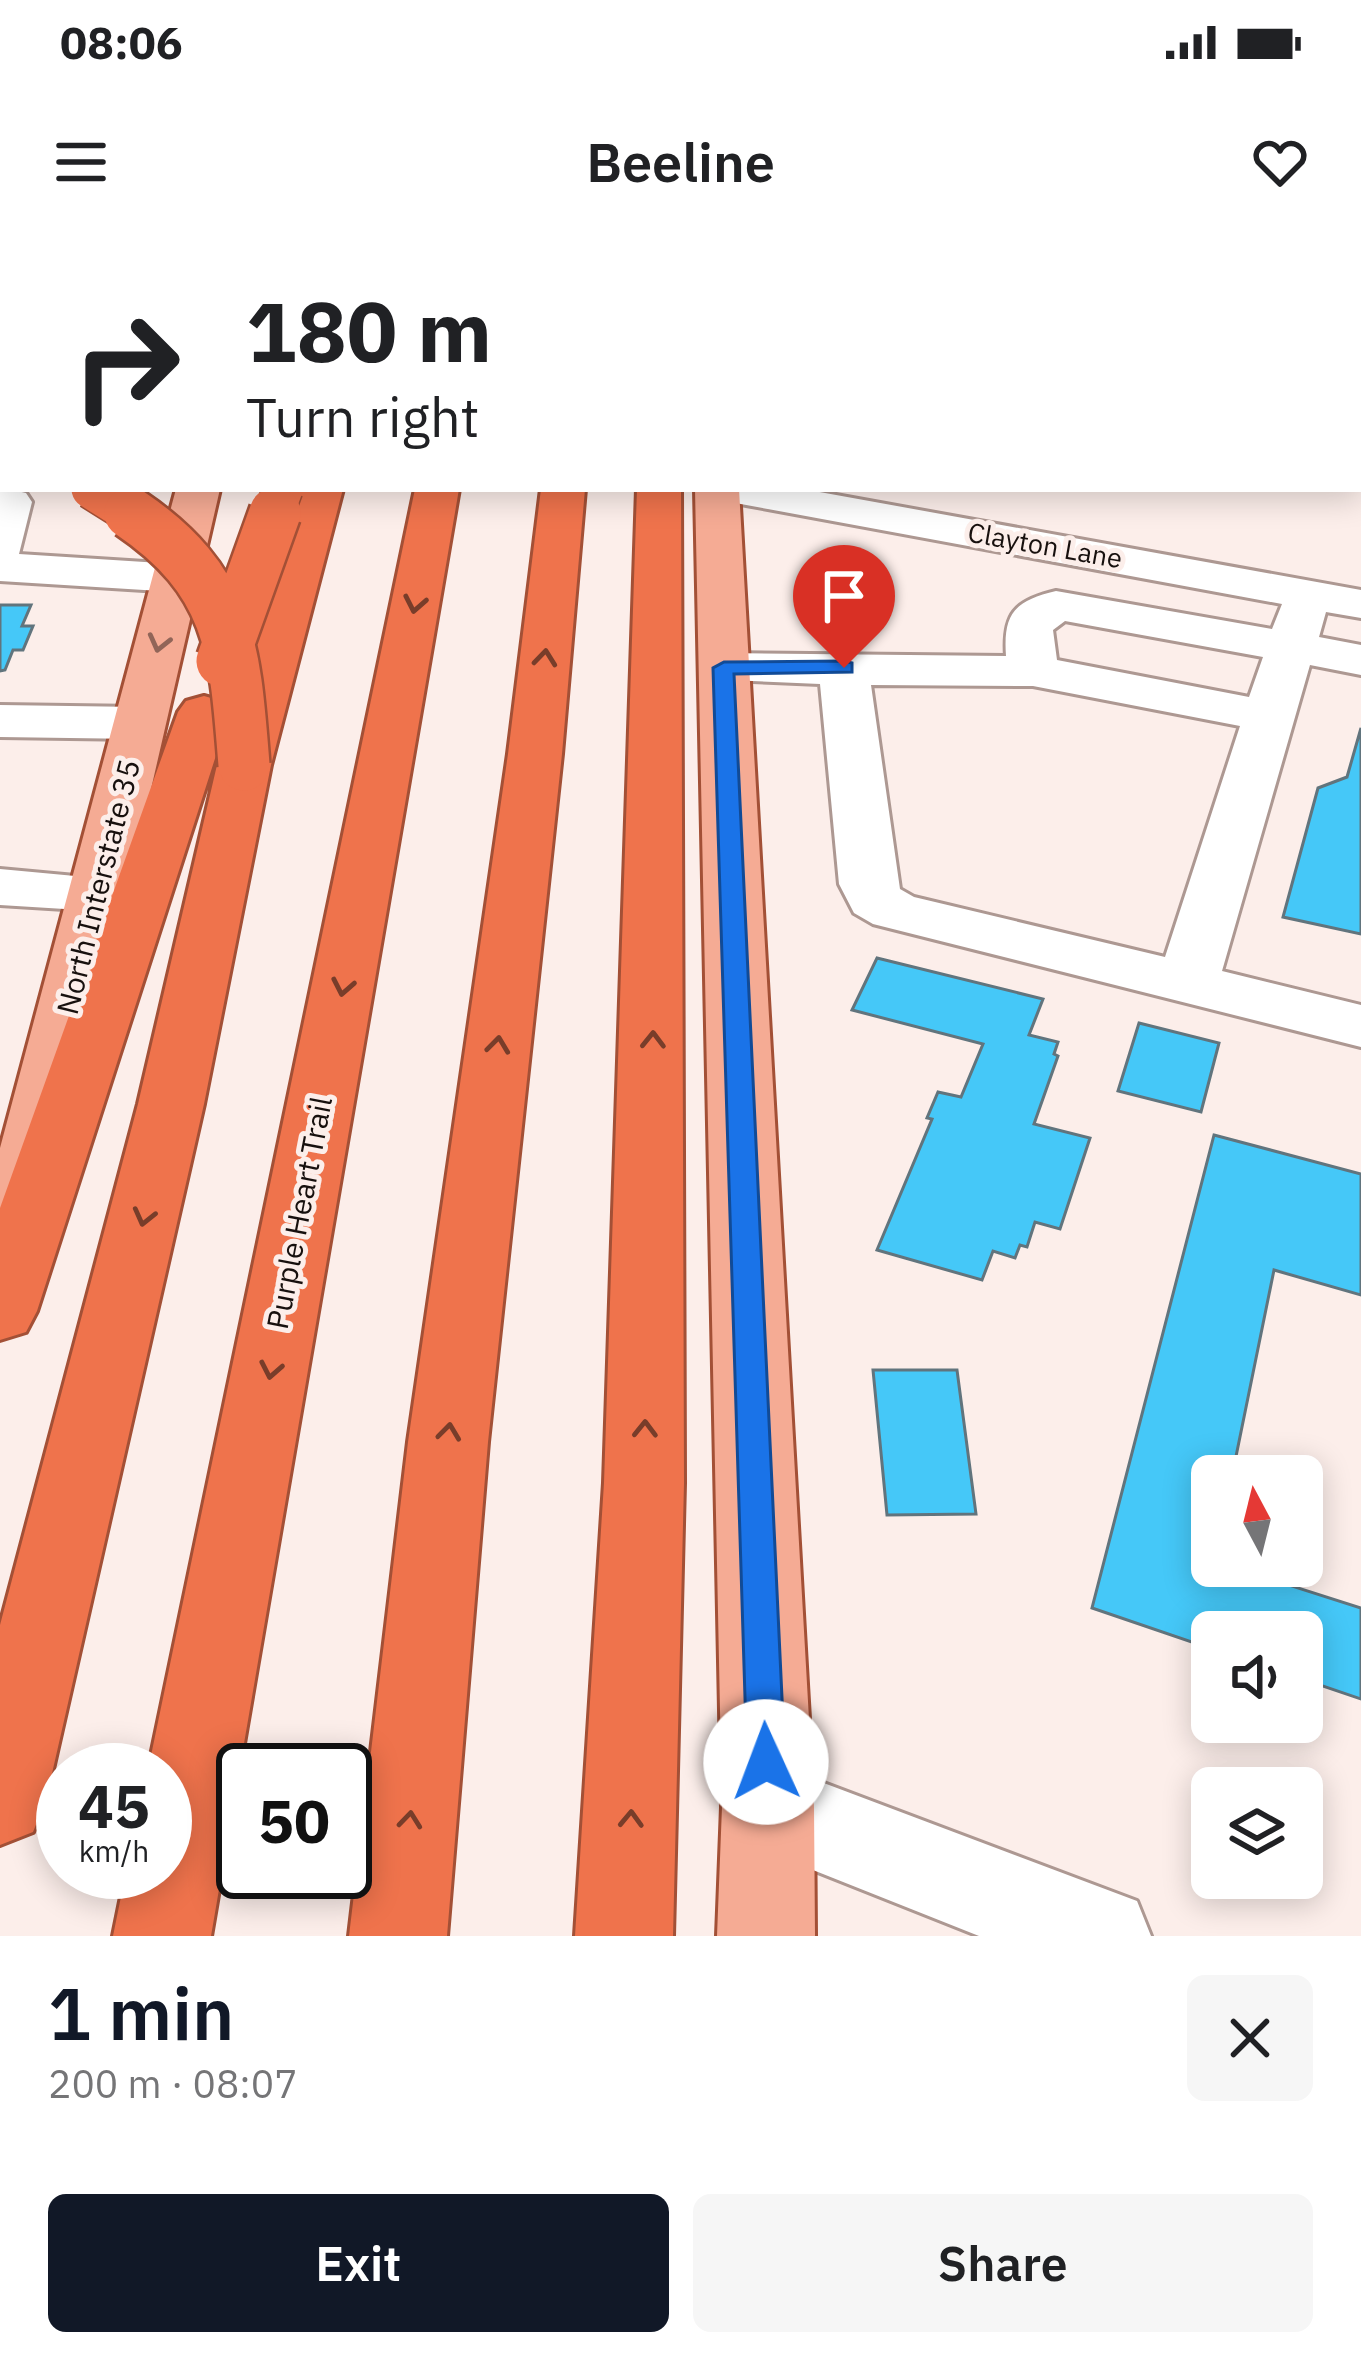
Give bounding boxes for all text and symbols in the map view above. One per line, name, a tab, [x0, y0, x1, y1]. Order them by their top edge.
text: 08:06	[60, 13, 183, 71]
text: Beeline	[586, 127, 775, 197]
icon: menu	[48, 129, 114, 195]
icon: heart	[1247, 129, 1313, 195]
text: 180 m	[246, 276, 492, 385]
icon: right	[48, 288, 204, 444]
text: Turn right	[246, 382, 480, 452]
street label: Clayton Lane	[965, 514, 1125, 575]
pin	[793, 545, 895, 668]
icon: arrive	[811, 563, 877, 629]
one-way arrow	[403, 594, 429, 614]
one-way arrow	[149, 633, 174, 653]
one-way arrow	[532, 648, 557, 667]
street label: North Interstate 35	[47, 755, 148, 1018]
one-way arrow	[331, 977, 357, 997]
one-way arrow	[640, 1030, 666, 1048]
one-way arrow	[485, 1035, 511, 1055]
street label: Purple Heart Trail	[257, 1093, 340, 1332]
one-way arrow	[133, 1207, 158, 1227]
one-way arrow	[259, 1360, 285, 1380]
one-way arrow	[632, 1419, 658, 1438]
one-way arrow	[436, 1422, 462, 1441]
north arrow	[1191, 1455, 1323, 1587]
map controls	[1191, 1455, 1323, 1899]
button: sound	[1191, 1611, 1323, 1743]
position arrow	[703, 1699, 829, 1825]
speed limit sign: 50	[216, 1743, 372, 1899]
text: 45	[78, 1766, 150, 1845]
button: layers	[1191, 1767, 1323, 1899]
one-way arrow	[617, 1809, 643, 1828]
one-way arrow	[397, 1810, 422, 1829]
text: km/h	[79, 1831, 149, 1870]
text: 1 min	[48, 1966, 234, 2060]
button: close	[1187, 1975, 1313, 2101]
text: 200 m · 08:07	[48, 2058, 298, 2109]
button: Exit	[48, 2194, 669, 2332]
button: Share	[693, 2194, 1313, 2332]

